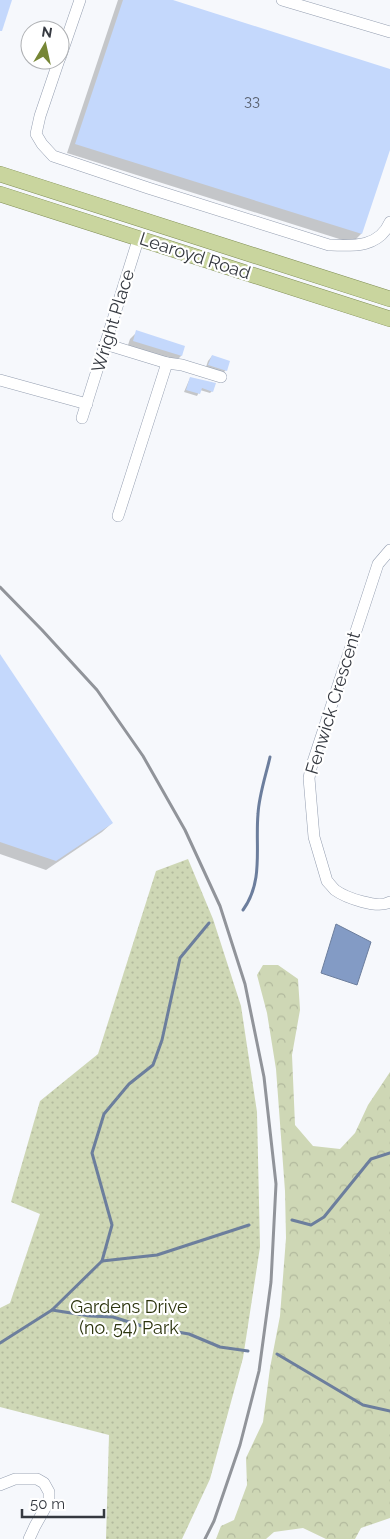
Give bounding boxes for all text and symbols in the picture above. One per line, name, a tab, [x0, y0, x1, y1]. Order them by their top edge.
north arrow	[20, 20, 70, 70]
text: N	[41, 23, 54, 41]
house number: 33	[244, 92, 260, 110]
street label: Learoyd Road	[137, 228, 253, 283]
street label: Wright Place	[87, 266, 138, 375]
street label: Fenwick Crescent	[301, 629, 364, 777]
park label: Gardens Drive (no. 54) Park	[70, 1296, 188, 1338]
scale bar	[22, 1486, 105, 1518]
text: 50 m	[30, 1495, 65, 1513]

